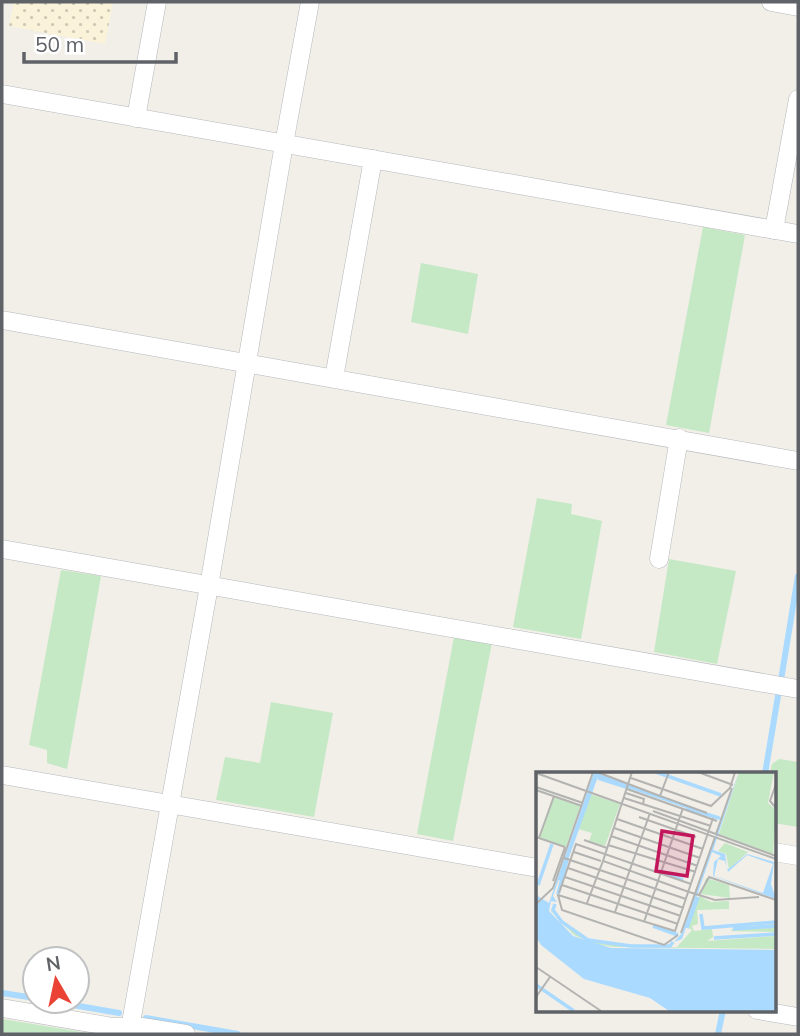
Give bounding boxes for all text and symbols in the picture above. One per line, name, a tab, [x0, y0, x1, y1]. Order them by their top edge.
scale bar	[24, 21, 177, 65]
text: 50 m	[35, 31, 84, 57]
inset map	[536, 772, 776, 1012]
north arrow	[21, 945, 91, 1015]
text: N	[44, 950, 62, 976]

